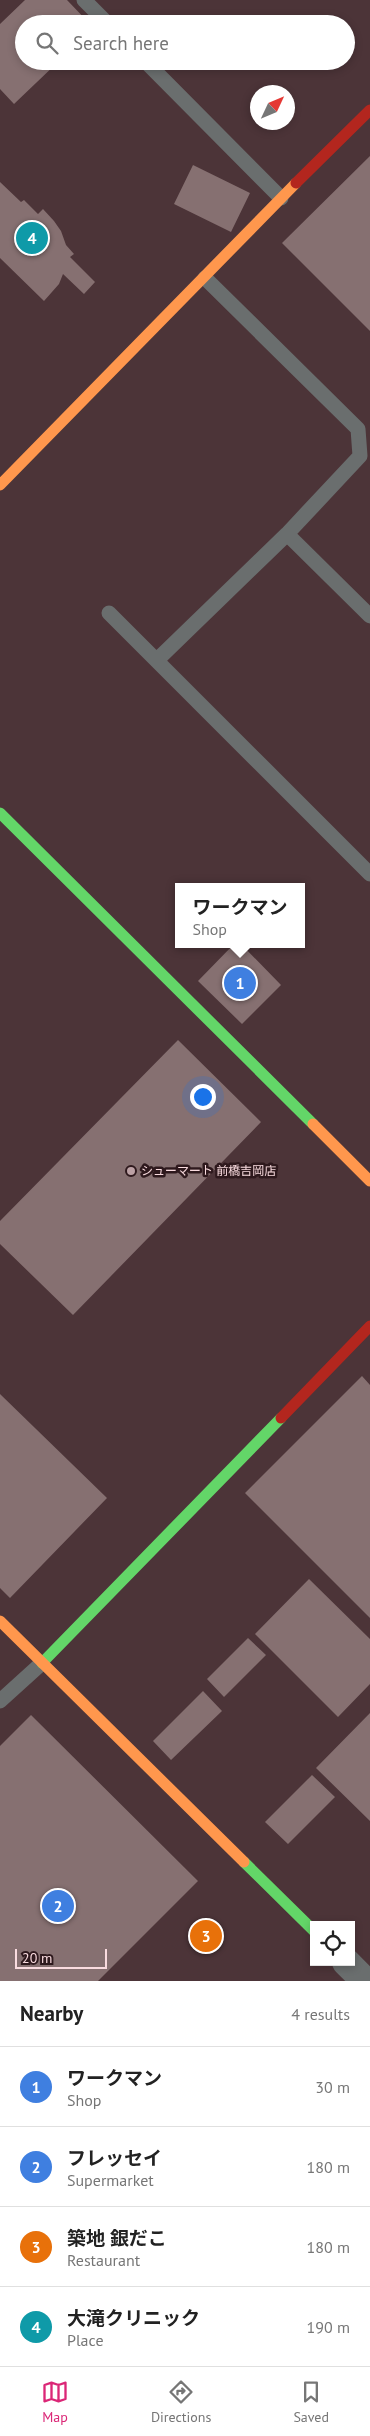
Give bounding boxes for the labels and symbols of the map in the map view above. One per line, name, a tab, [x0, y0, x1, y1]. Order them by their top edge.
north arrow	[250, 85, 295, 130]
pin: 4	[16, 219, 48, 257]
pin: 1	[224, 964, 256, 1002]
your location	[190, 1084, 216, 1110]
place label: シューマート 前橋吉岡店	[141, 1163, 276, 1178]
marker: シューマート 前橋吉岡店	[125, 1165, 137, 1177]
pin: 2	[42, 1887, 74, 1925]
pin: 3	[190, 1917, 222, 1955]
scale bar	[15, 1946, 108, 1969]

